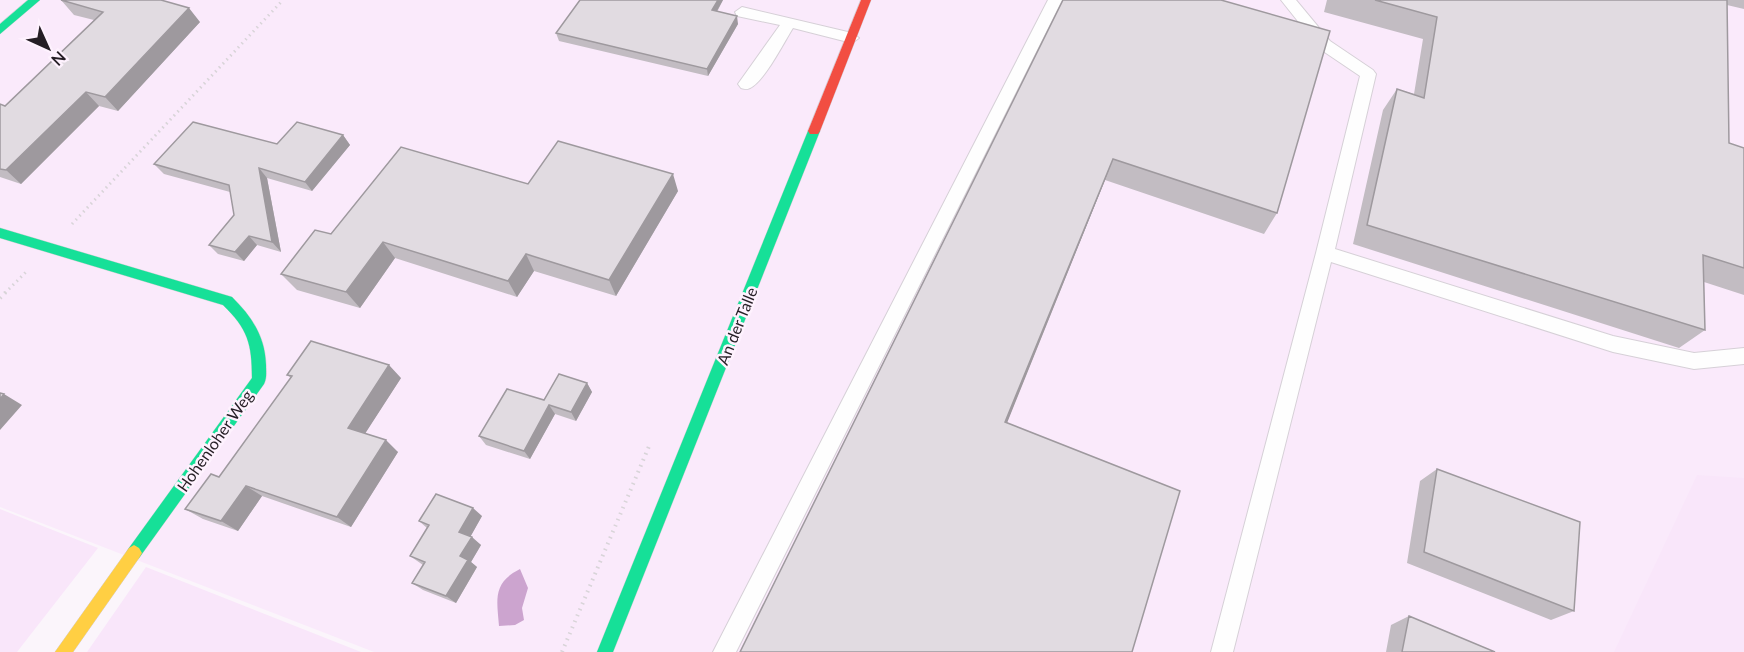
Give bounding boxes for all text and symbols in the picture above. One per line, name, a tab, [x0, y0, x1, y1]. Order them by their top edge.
north arrow	[18, 18, 78, 78]
text: N	[48, 48, 70, 70]
street label: An der Talle	[712, 284, 761, 367]
street label: Hohenloher Weg	[173, 386, 257, 495]

